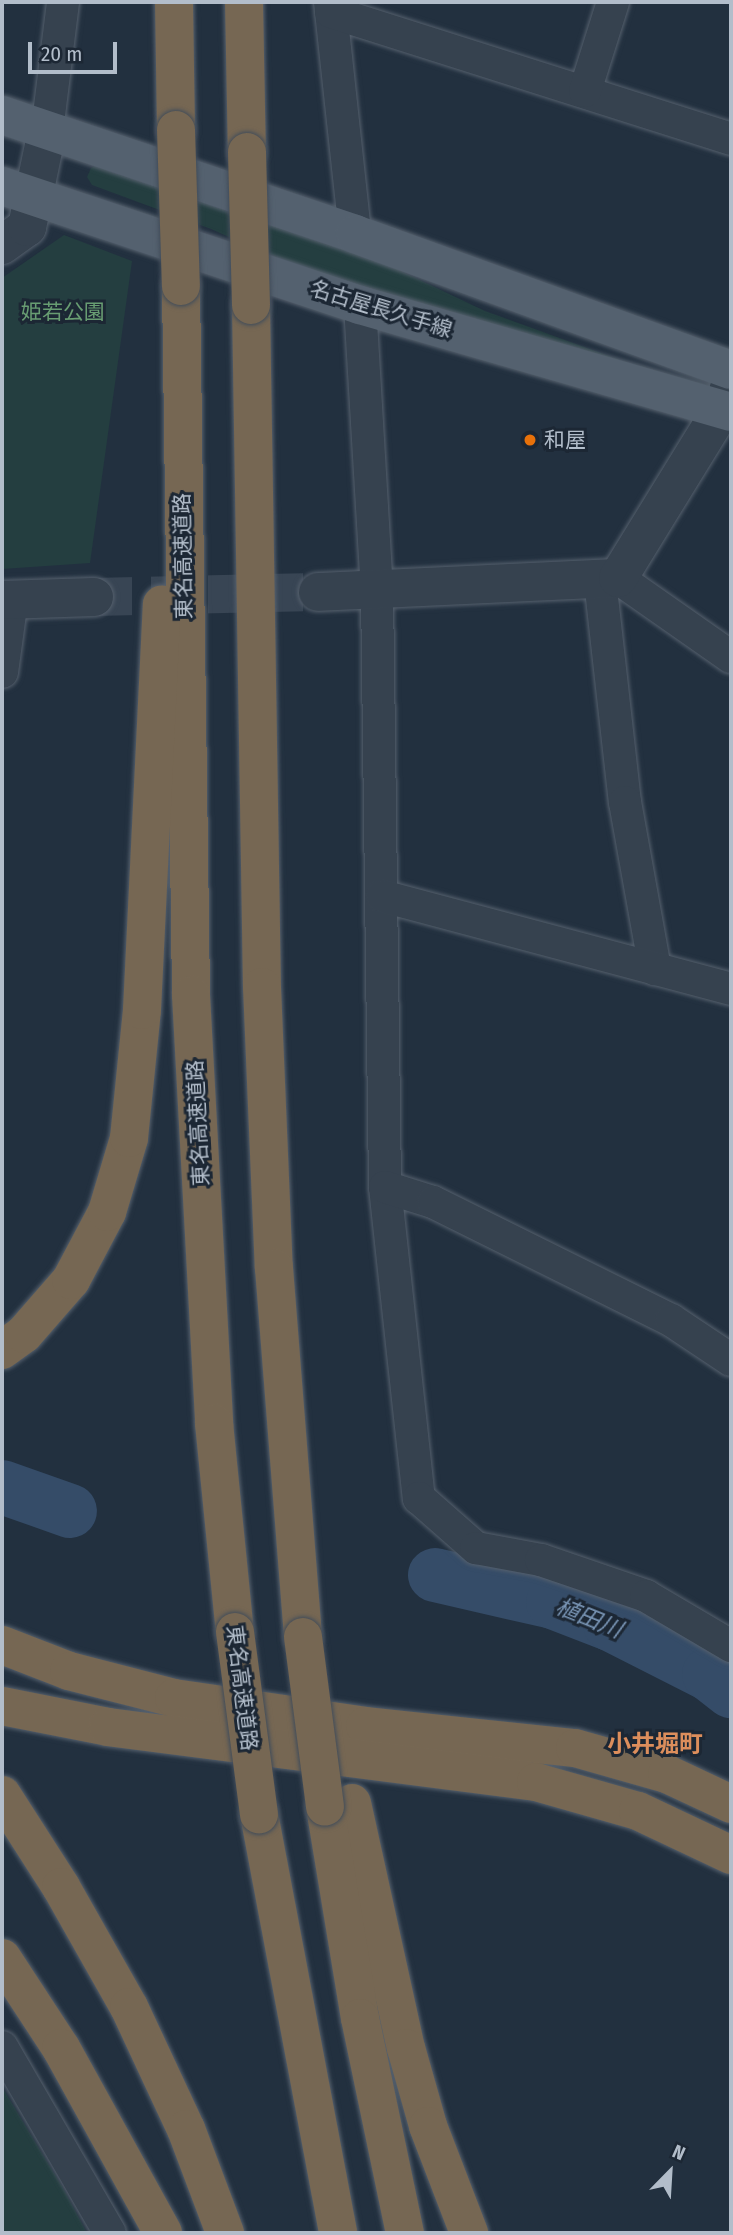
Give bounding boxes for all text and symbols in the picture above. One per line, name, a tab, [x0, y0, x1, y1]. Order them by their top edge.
scale bar	[32, 28, 121, 72]
text: 20 m	[41, 41, 82, 67]
street label: 名古屋長久手線	[307, 275, 455, 343]
park label: 姫若公園	[21, 299, 105, 325]
place label: 和屋	[544, 427, 586, 453]
marker: 和屋	[522, 432, 538, 448]
street label: 東名高速道路	[169, 493, 197, 619]
street label: 東名高速道路	[182, 1059, 214, 1187]
water label: 植田川	[552, 1592, 626, 1644]
street label: 東名高速道路	[222, 1624, 262, 1752]
district label: 小井堀町	[607, 1731, 703, 1759]
north arrow	[635, 2137, 705, 2207]
text: N	[669, 2140, 689, 2165]

